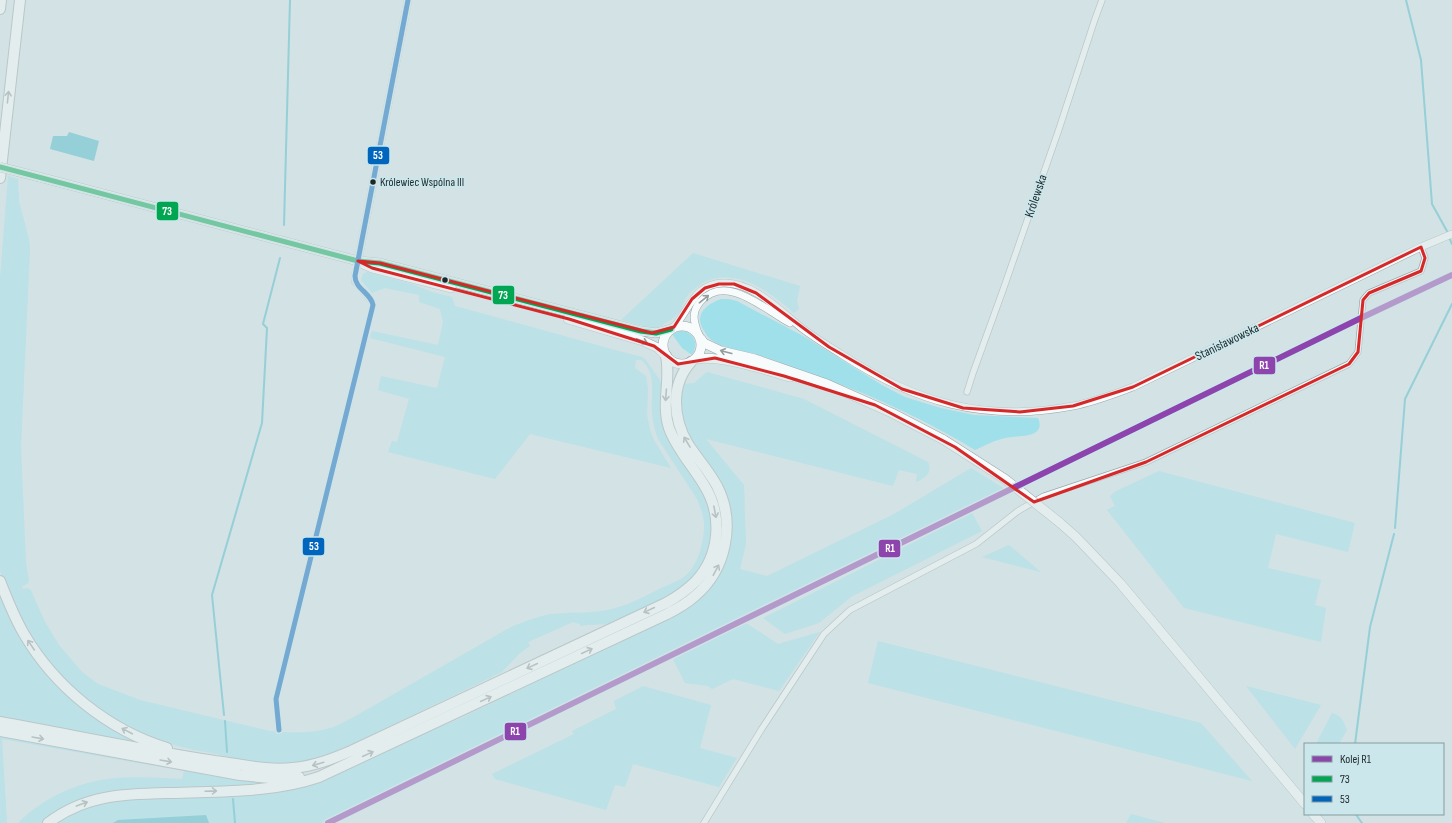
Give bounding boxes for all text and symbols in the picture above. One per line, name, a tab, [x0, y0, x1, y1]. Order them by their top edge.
one-way arrow	[5, 91, 12, 104]
line badge: 53	[367, 146, 390, 165]
text: 53	[373, 149, 383, 162]
street label: Królewska	[1021, 172, 1051, 220]
place label: Królewiec Wspólna III	[380, 175, 464, 190]
marker: Królewiec Wspólna III	[368, 177, 378, 187]
line badge: 73	[156, 201, 179, 221]
text: 73	[162, 205, 172, 218]
unlabelled marker	[440, 275, 450, 285]
line badge: 73	[492, 285, 515, 305]
text: 73	[498, 289, 508, 302]
one-way arrow	[699, 295, 709, 304]
street label: Stanisławowska	[1192, 320, 1262, 364]
one-way arrow	[636, 337, 648, 345]
one-way arrow	[720, 348, 733, 355]
line badge: R1	[1253, 356, 1276, 375]
text: R1	[1259, 359, 1270, 372]
one-way arrow	[662, 388, 669, 401]
one-way arrow	[683, 436, 691, 448]
one-way arrow	[711, 505, 719, 518]
line badge: 53	[302, 537, 325, 556]
line badge: R1	[878, 539, 901, 558]
text: 53	[309, 540, 319, 553]
text: R1	[885, 542, 896, 555]
one-way arrow	[713, 564, 720, 576]
one-way arrow	[644, 607, 656, 614]
one-way arrow	[27, 640, 35, 651]
one-way arrow	[580, 647, 592, 654]
one-way arrow	[526, 663, 538, 670]
one-way arrow	[479, 695, 491, 702]
line badge: R1	[504, 722, 527, 741]
text: R1	[510, 725, 521, 738]
one-way arrow	[121, 726, 133, 734]
one-way arrow	[31, 734, 44, 742]
legend	[1304, 743, 1444, 815]
one-way arrow	[362, 750, 374, 758]
text: Kolej R1	[1340, 752, 1372, 767]
one-way arrow	[159, 758, 172, 766]
one-way arrow	[312, 760, 325, 768]
text: 73	[1340, 772, 1350, 787]
one-way arrow	[204, 788, 217, 795]
text: 53	[1340, 792, 1350, 807]
one-way arrow	[76, 800, 89, 807]

